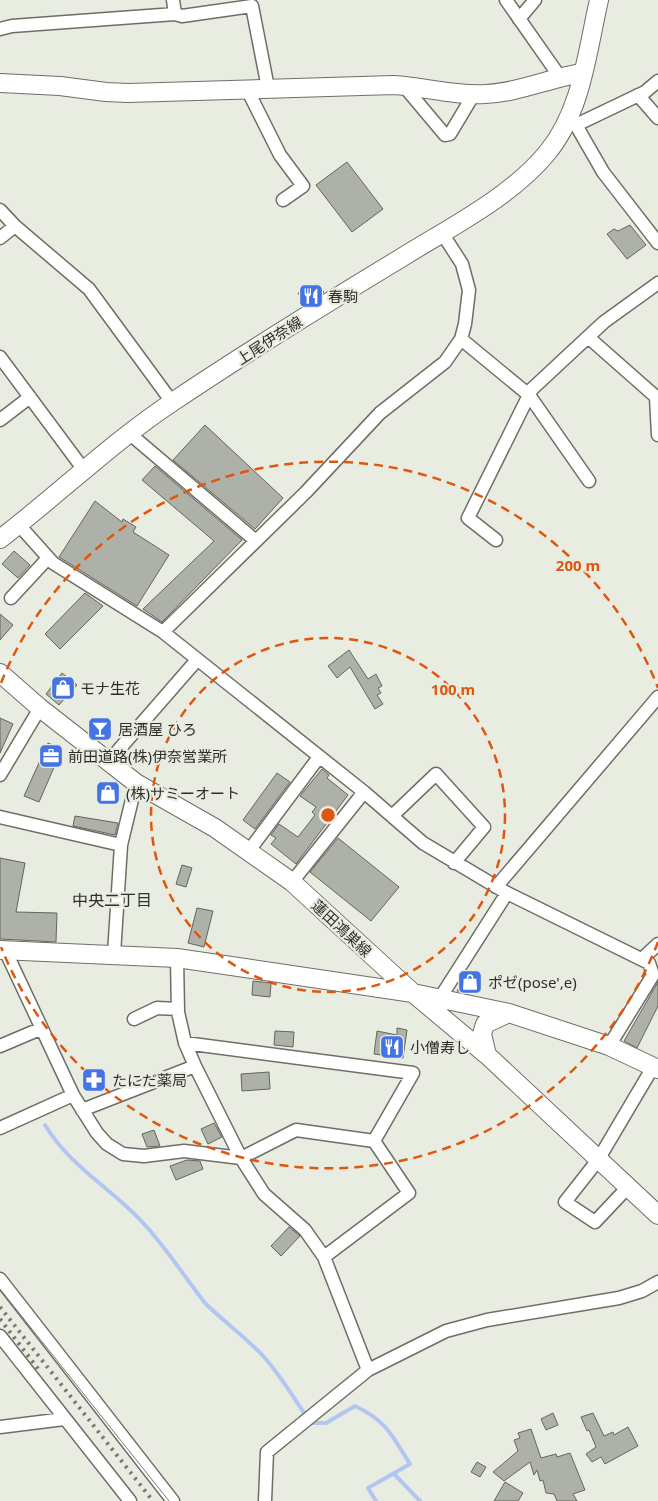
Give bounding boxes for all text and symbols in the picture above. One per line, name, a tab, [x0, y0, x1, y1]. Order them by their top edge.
restaurant icon: 春駒	[298, 283, 324, 309]
place label: 春駒	[328, 286, 358, 306]
street label: 上尾伊奈線	[232, 311, 306, 369]
text: 200 m	[556, 555, 600, 575]
shop icon: モナ生花	[50, 675, 76, 701]
place label: モナ生花	[80, 678, 140, 698]
text: 100 m	[431, 679, 475, 699]
bar icon: 居酒屋 ひろ	[87, 716, 113, 742]
place label: 居酒屋 ひろ	[118, 719, 197, 739]
office icon: 前田道路(株)伊奈営業所	[38, 743, 64, 769]
place label: 前田道路(株)伊奈営業所	[68, 746, 227, 766]
shop icon: (株)サミーオート	[95, 780, 121, 806]
place label: (株)サミーオート	[126, 783, 240, 803]
centre of rings	[319, 806, 337, 824]
district label: 中央二丁目	[72, 889, 152, 911]
street label: 蓮田鴻巣線	[308, 895, 376, 961]
shop icon: ポゼ(pose',e)	[457, 969, 483, 995]
place label: ポゼ(pose',e)	[488, 972, 577, 992]
restaurant icon: 小僧寿し	[379, 1034, 405, 1060]
place label: 小僧寿し	[410, 1037, 470, 1057]
pharmacy icon: たにだ薬局	[81, 1067, 107, 1093]
place label: たにだ薬局	[112, 1070, 187, 1090]

